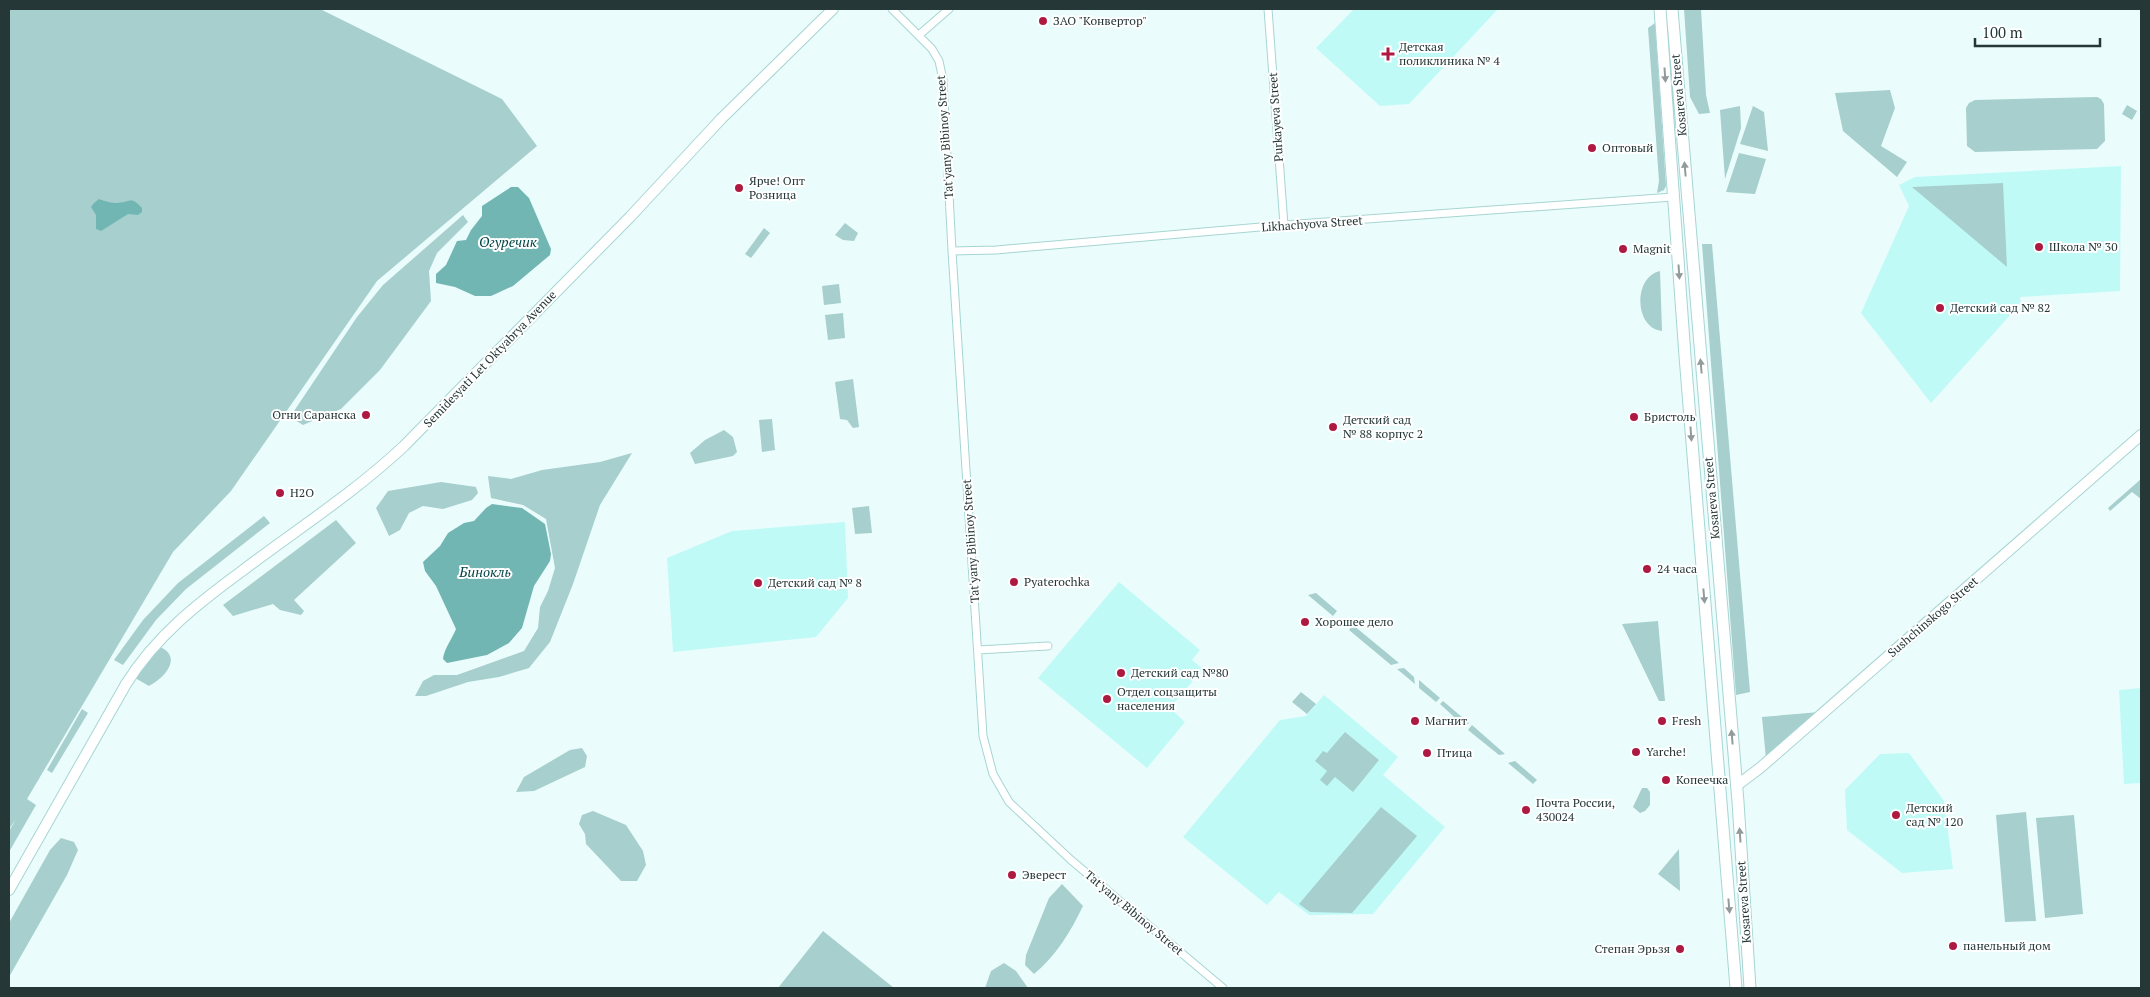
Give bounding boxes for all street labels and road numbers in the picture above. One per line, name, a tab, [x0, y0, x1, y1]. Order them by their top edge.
street label: Kosareva Street	[1667, 53, 1690, 137]
street label: Purkayeva Street	[1265, 71, 1286, 162]
street label: Tat'yany Bibinoy Street	[933, 74, 956, 199]
street label: Likhachyova Street	[1261, 212, 1364, 235]
street label: Semidesyati Let Oktyabrya Avenue	[420, 287, 559, 430]
street label: Kosareva Street	[1700, 456, 1723, 540]
street label: Tat'yany Bibinoy Street	[959, 478, 982, 603]
street label: Sushchinskogo Street	[1884, 573, 1981, 660]
street label: Kosareva Street	[1733, 860, 1754, 944]
street label: Tat'yany Bibinoy Street	[1082, 867, 1187, 959]

